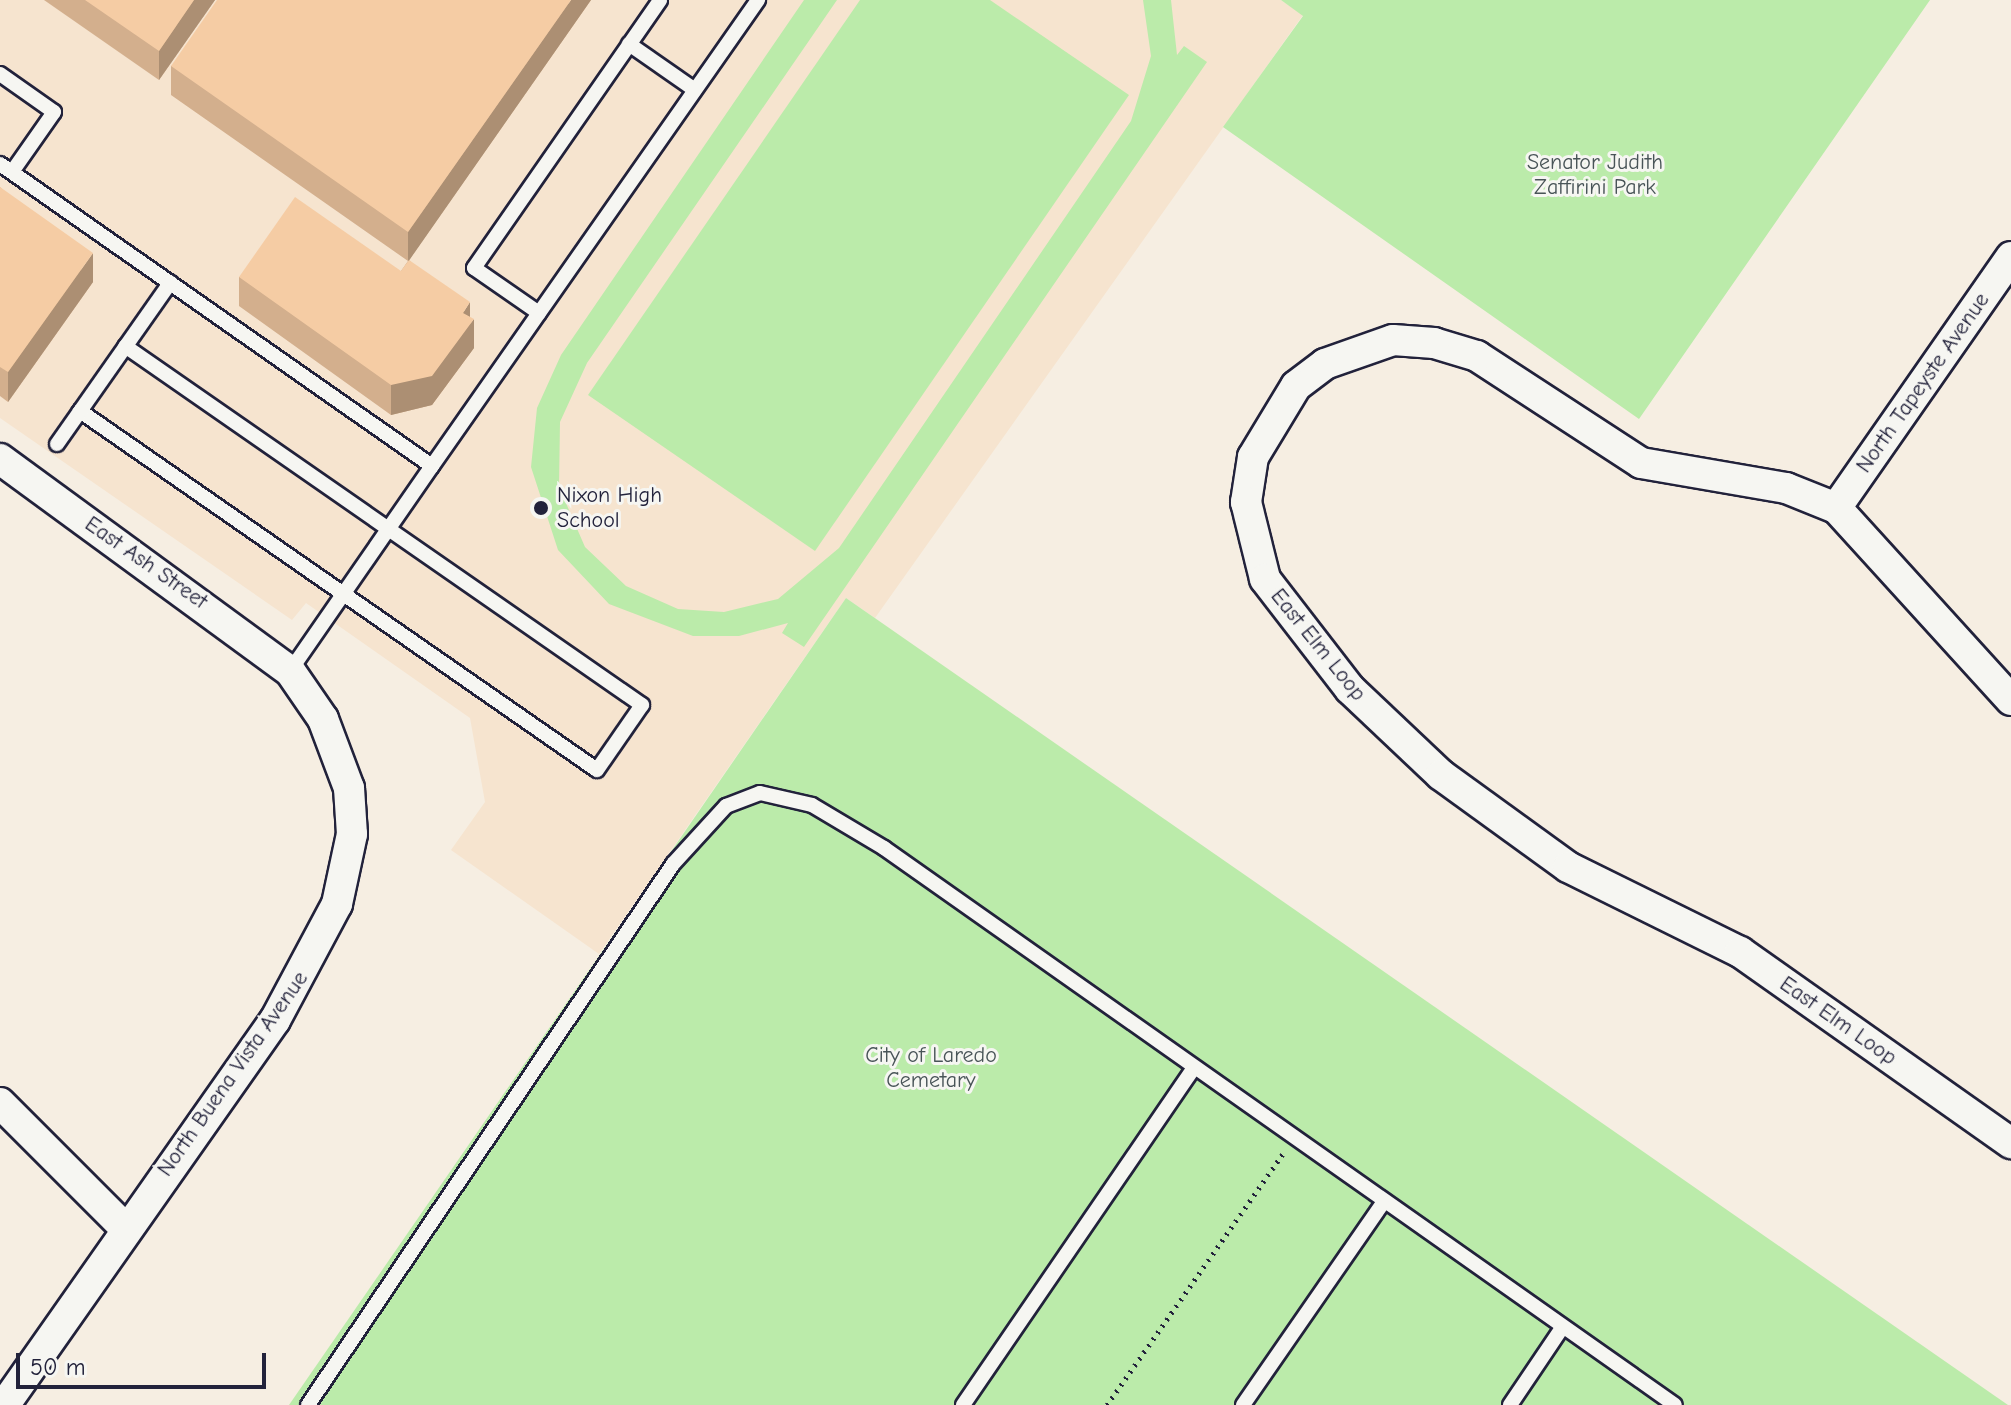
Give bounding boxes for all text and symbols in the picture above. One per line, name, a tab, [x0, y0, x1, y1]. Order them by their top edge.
park label: Senator Judith Zaffirini Park	[1527, 149, 1663, 200]
street label: North Tapeyste Avenue	[1851, 288, 1995, 478]
place label: Nixon High School	[557, 482, 662, 534]
marker: Nixon High School	[532, 499, 550, 517]
street label: East Ash Street	[80, 511, 212, 615]
street label: East Elm Loop	[1265, 584, 1371, 706]
street label: North Buena Vista Avenue	[152, 966, 314, 1182]
street label: East Elm Loop	[1774, 971, 1902, 1071]
park label: City of Laredo Cemetary	[865, 1042, 997, 1094]
scale bar	[20, 1337, 270, 1387]
text: 50 m	[30, 1353, 86, 1381]

